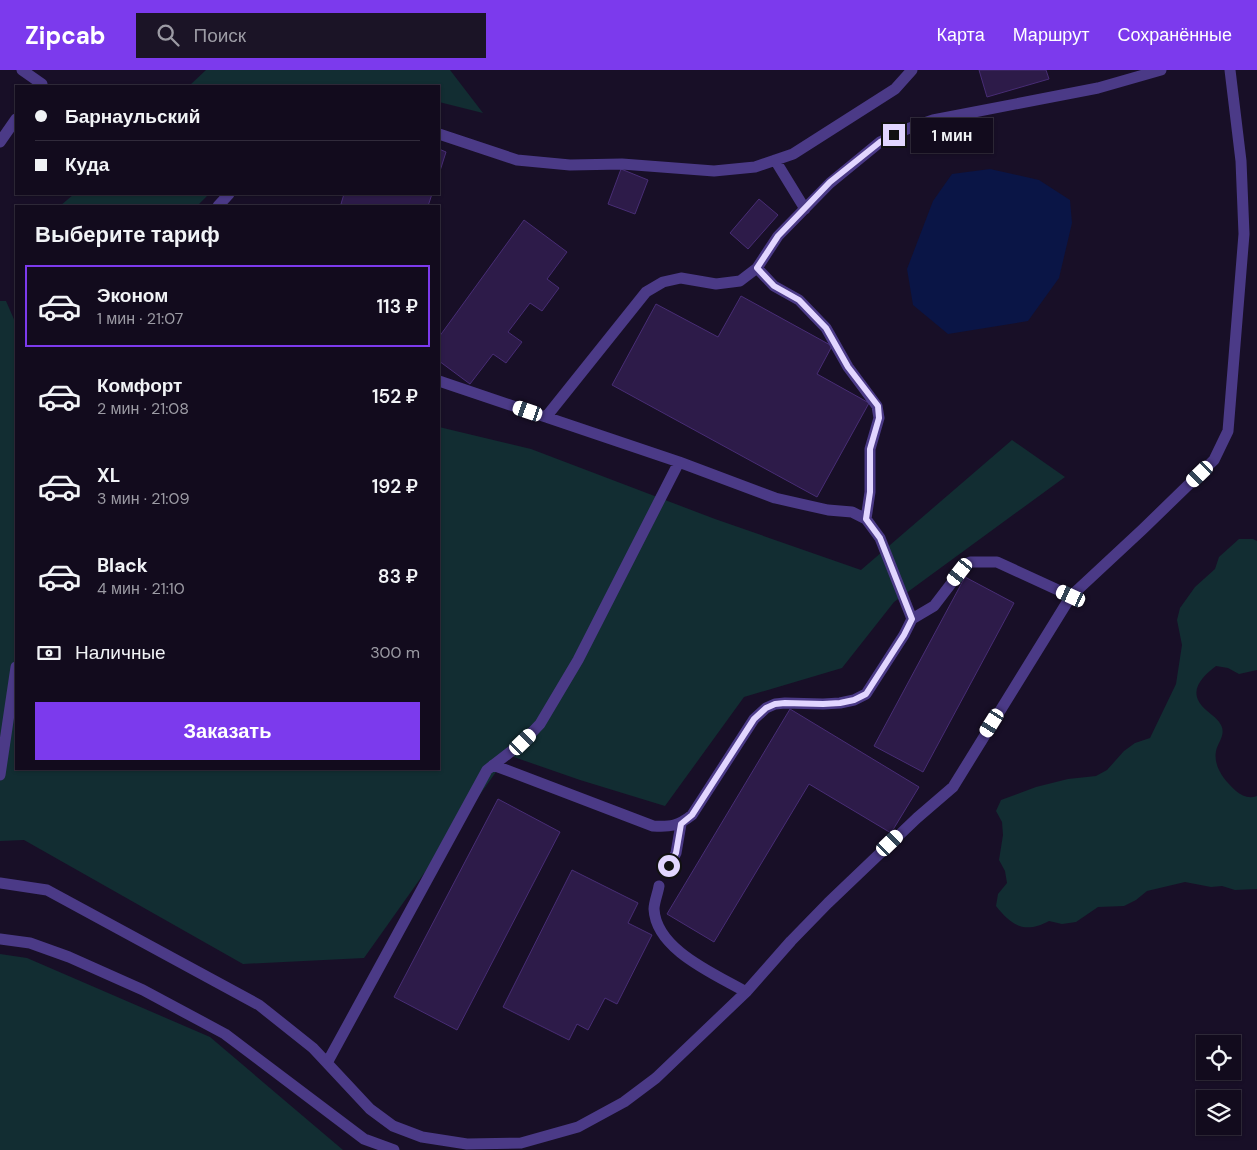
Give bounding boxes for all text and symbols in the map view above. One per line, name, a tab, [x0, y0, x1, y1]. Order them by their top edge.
search box	[136, 13, 486, 58]
text: Zipcab	[25, 20, 106, 51]
icon: search	[154, 21, 182, 49]
text: Поиск	[194, 23, 246, 48]
text: Карта	[937, 23, 985, 47]
text: Маршрут	[1013, 23, 1089, 47]
text: Сохранённые	[1117, 23, 1232, 47]
text: Барнаульский	[65, 104, 200, 129]
callout: 1 мин	[912, 118, 994, 152]
route end	[883, 124, 905, 146]
text: 1 мин	[932, 125, 972, 146]
text: Куда	[65, 152, 109, 177]
text: Выберите тариф	[35, 220, 220, 249]
text: Эконом	[97, 283, 168, 308]
icon: car	[37, 284, 82, 329]
text: 113 ₽	[377, 294, 418, 319]
text: 1 мин · 21:07	[97, 308, 183, 329]
text: Комфорт	[97, 373, 182, 398]
icon: car	[37, 374, 82, 419]
text: 152 ₽	[372, 384, 418, 409]
text: 2 мин · 21:08	[97, 398, 189, 419]
car	[511, 399, 544, 423]
car	[1184, 458, 1216, 490]
text: XL	[97, 463, 120, 488]
icon: car	[37, 464, 82, 509]
text: 192 ₽	[372, 474, 418, 499]
text: 3 мин · 21:09	[97, 488, 190, 509]
text: Black	[97, 553, 148, 578]
icon: car	[37, 554, 82, 599]
car	[944, 556, 975, 588]
text: 83 ₽	[378, 564, 418, 589]
text: 4 мин · 21:10	[97, 578, 185, 599]
car	[1054, 583, 1087, 609]
icon: cash	[35, 639, 63, 667]
text: Наличные	[75, 640, 166, 665]
text: 300 m	[370, 642, 420, 663]
button: Заказать	[35, 702, 420, 760]
car	[977, 706, 1006, 740]
car	[506, 726, 539, 758]
car	[873, 827, 906, 859]
route start	[658, 855, 680, 877]
map controls	[1196, 1035, 1241, 1135]
button: locate	[1196, 1035, 1241, 1080]
button: layers	[1196, 1090, 1241, 1135]

